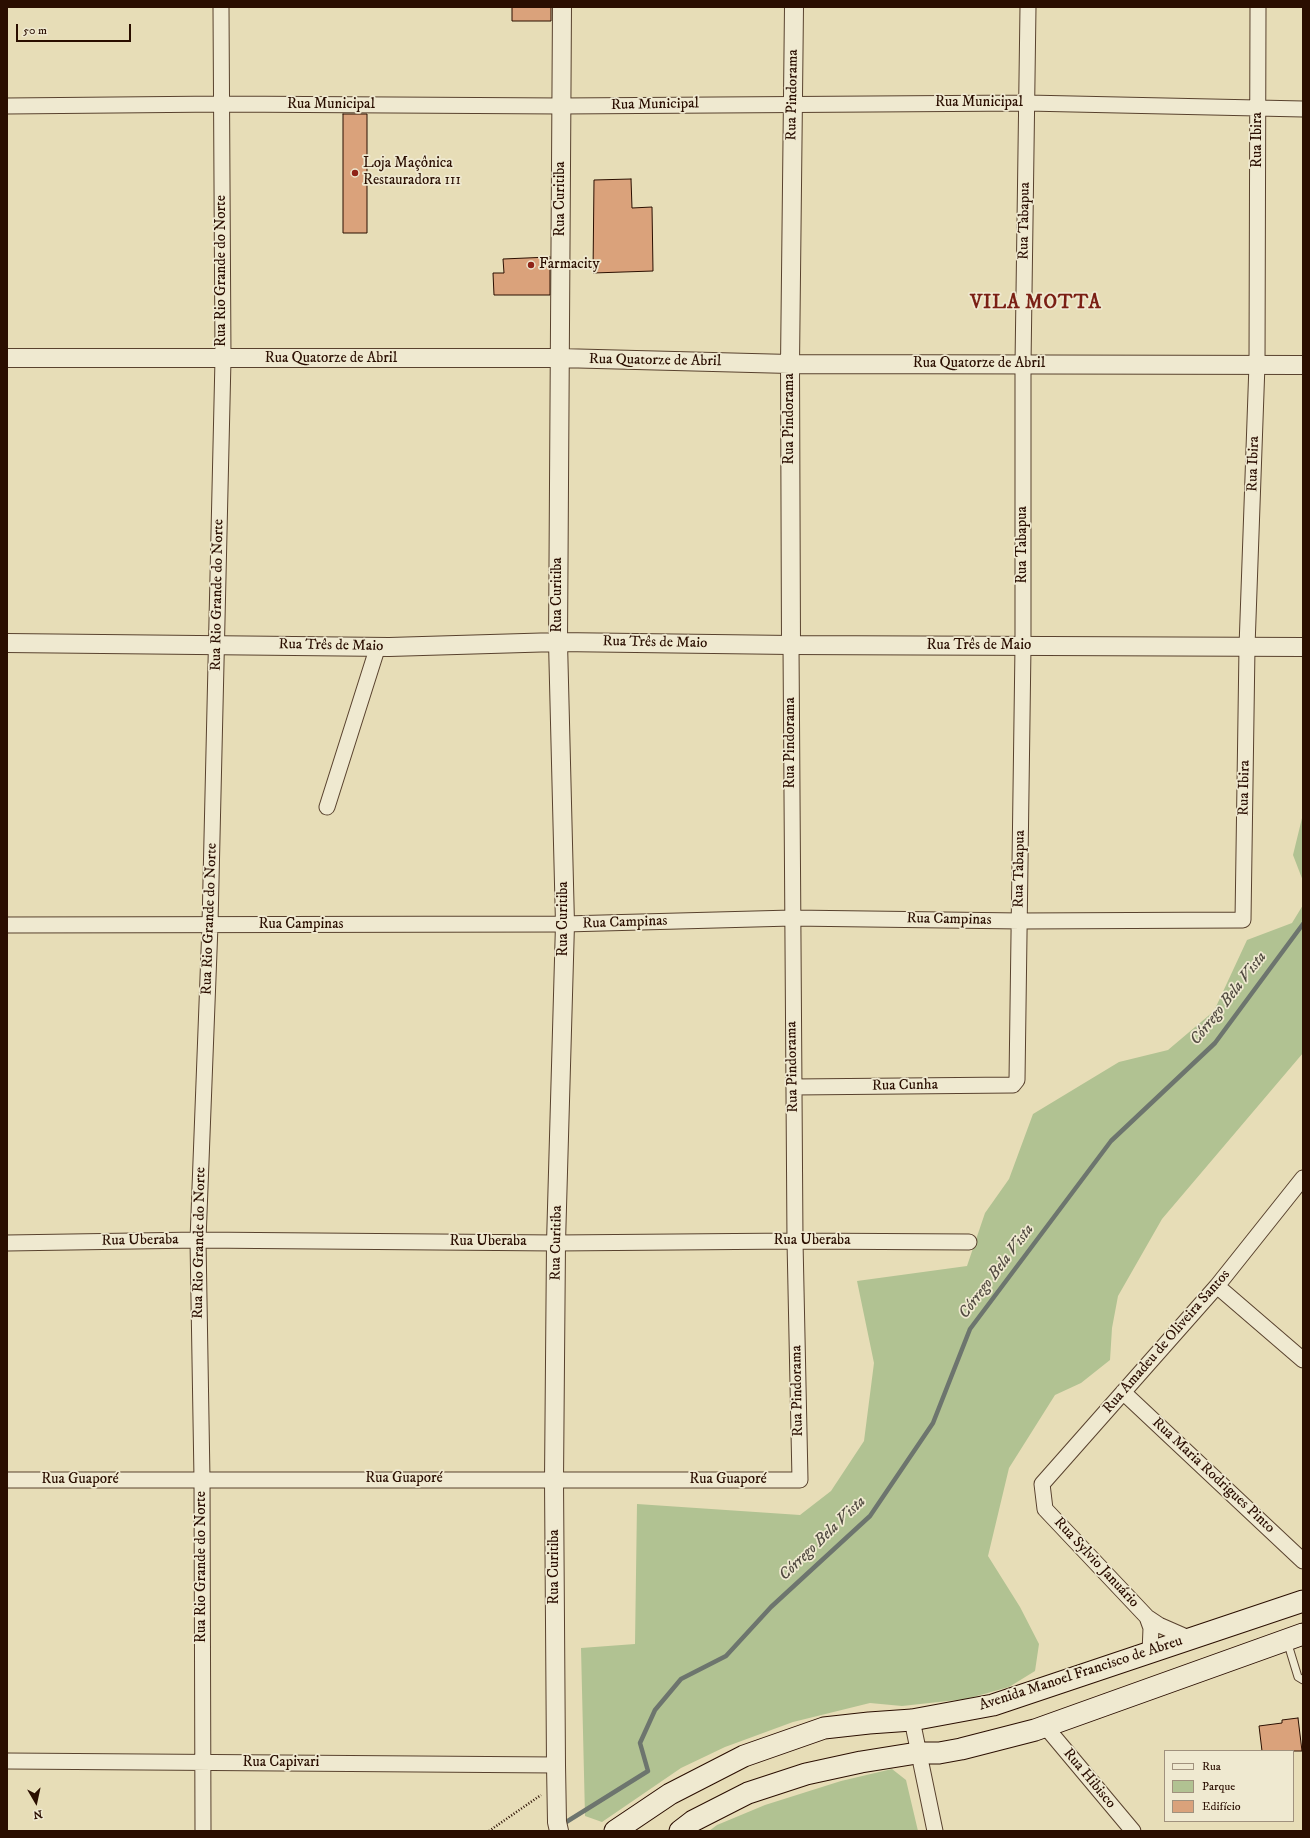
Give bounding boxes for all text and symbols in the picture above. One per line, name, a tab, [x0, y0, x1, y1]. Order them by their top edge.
scale bar	[18, 16, 133, 42]
text: 50 m	[23, 23, 47, 38]
street label: Rua Pindorama	[783, 49, 803, 141]
street label: Rua Municipal	[935, 94, 1023, 112]
street label: Rua Municipal	[611, 95, 699, 115]
street label: Rua Municipal	[287, 96, 375, 114]
street label: Rua Ibira	[1249, 112, 1267, 168]
place label: Loja Maçônica Restauradora 111	[363, 155, 461, 190]
street label: Rua Curitiba	[552, 161, 570, 237]
marker: Loja Maçônica Restauradora 111	[350, 168, 360, 178]
street label: Rua Tabapua	[1015, 182, 1035, 260]
street label: Rua Rio Grande do Norte	[213, 195, 231, 347]
place label: Farmacity	[539, 256, 600, 274]
marker: Farmacity	[526, 260, 536, 270]
district label: VILA MOTTA	[970, 293, 1102, 315]
street label: Rua Quatorze de Abril	[265, 350, 397, 368]
street label: Rua Quatorze de Abril	[589, 351, 721, 371]
street label: Rua Quatorze de Abril	[913, 355, 1045, 373]
street label: Rua Pindorama	[781, 373, 799, 465]
street label: Rua Ibira	[1244, 436, 1264, 492]
street label: Rua Tabapua	[1014, 506, 1032, 584]
street label: Rua Rio Grande do Norte	[208, 519, 228, 671]
street label: Rua Curitiba	[549, 557, 567, 633]
street label: Rua Três de Maio	[602, 633, 708, 653]
street label: Rua Três de Maio	[278, 636, 384, 656]
street label: Rua Três de Maio	[927, 637, 1031, 655]
street label: Rua Pindorama	[782, 697, 800, 789]
street label: Rua Ibira	[1236, 760, 1254, 816]
street label: Rua Tabapua	[1010, 830, 1030, 908]
street label: Rua Rio Grande do Norte	[198, 843, 222, 995]
street label: Rua Curitiba	[555, 881, 573, 957]
street label: Rua Campinas	[906, 910, 992, 930]
street label: Rua Campinas	[582, 913, 668, 933]
street label: Rua Campinas	[258, 916, 344, 934]
water label: Córrego Bela Vista	[1187, 949, 1271, 1049]
street label: Rua Pindorama	[783, 1021, 803, 1113]
street label: Rua Cunha	[872, 1076, 938, 1096]
street label: Rua Rio Grande do Norte	[190, 1167, 210, 1319]
street label: Rua Curitiba	[547, 1205, 567, 1281]
water label: Córrego Bela Vista	[955, 1221, 1039, 1323]
street label: Rua Uberaba	[101, 1231, 179, 1251]
street label: Rua Uberaba	[774, 1232, 850, 1250]
street label: Rua Uberaba	[450, 1233, 526, 1251]
street label: Rua Amadeu de Oliveira Santos	[1100, 1266, 1234, 1418]
street label: Rua Pindorama	[788, 1345, 808, 1437]
street label: Rua Maria Rodrigues Pinto	[1148, 1414, 1278, 1538]
street label: Rua Guaporé	[365, 1470, 443, 1488]
street label: Rua Guaporé	[41, 1471, 119, 1489]
street label: Rua Guaporé	[689, 1471, 767, 1489]
street label: Rua Rio Grande do Norte	[193, 1491, 211, 1643]
water label: Córrego Bela Vista	[776, 1493, 870, 1585]
street label: Rua Sylvio Januário	[1050, 1514, 1142, 1612]
street label: Rua Curitiba	[546, 1529, 564, 1605]
street label: Avenida Manoel Francisco de Abreu	[977, 1633, 1185, 1715]
street label: Rua Hibisco	[1059, 1745, 1119, 1813]
legend	[1164, 1750, 1294, 1822]
street label: Rua Capivari	[243, 1754, 319, 1772]
text: Rua	[1202, 1759, 1221, 1774]
text: Parque	[1202, 1779, 1235, 1794]
north arrow	[16, 1782, 56, 1822]
text: Edifício	[1202, 1799, 1241, 1814]
text: N	[32, 1806, 43, 1821]

